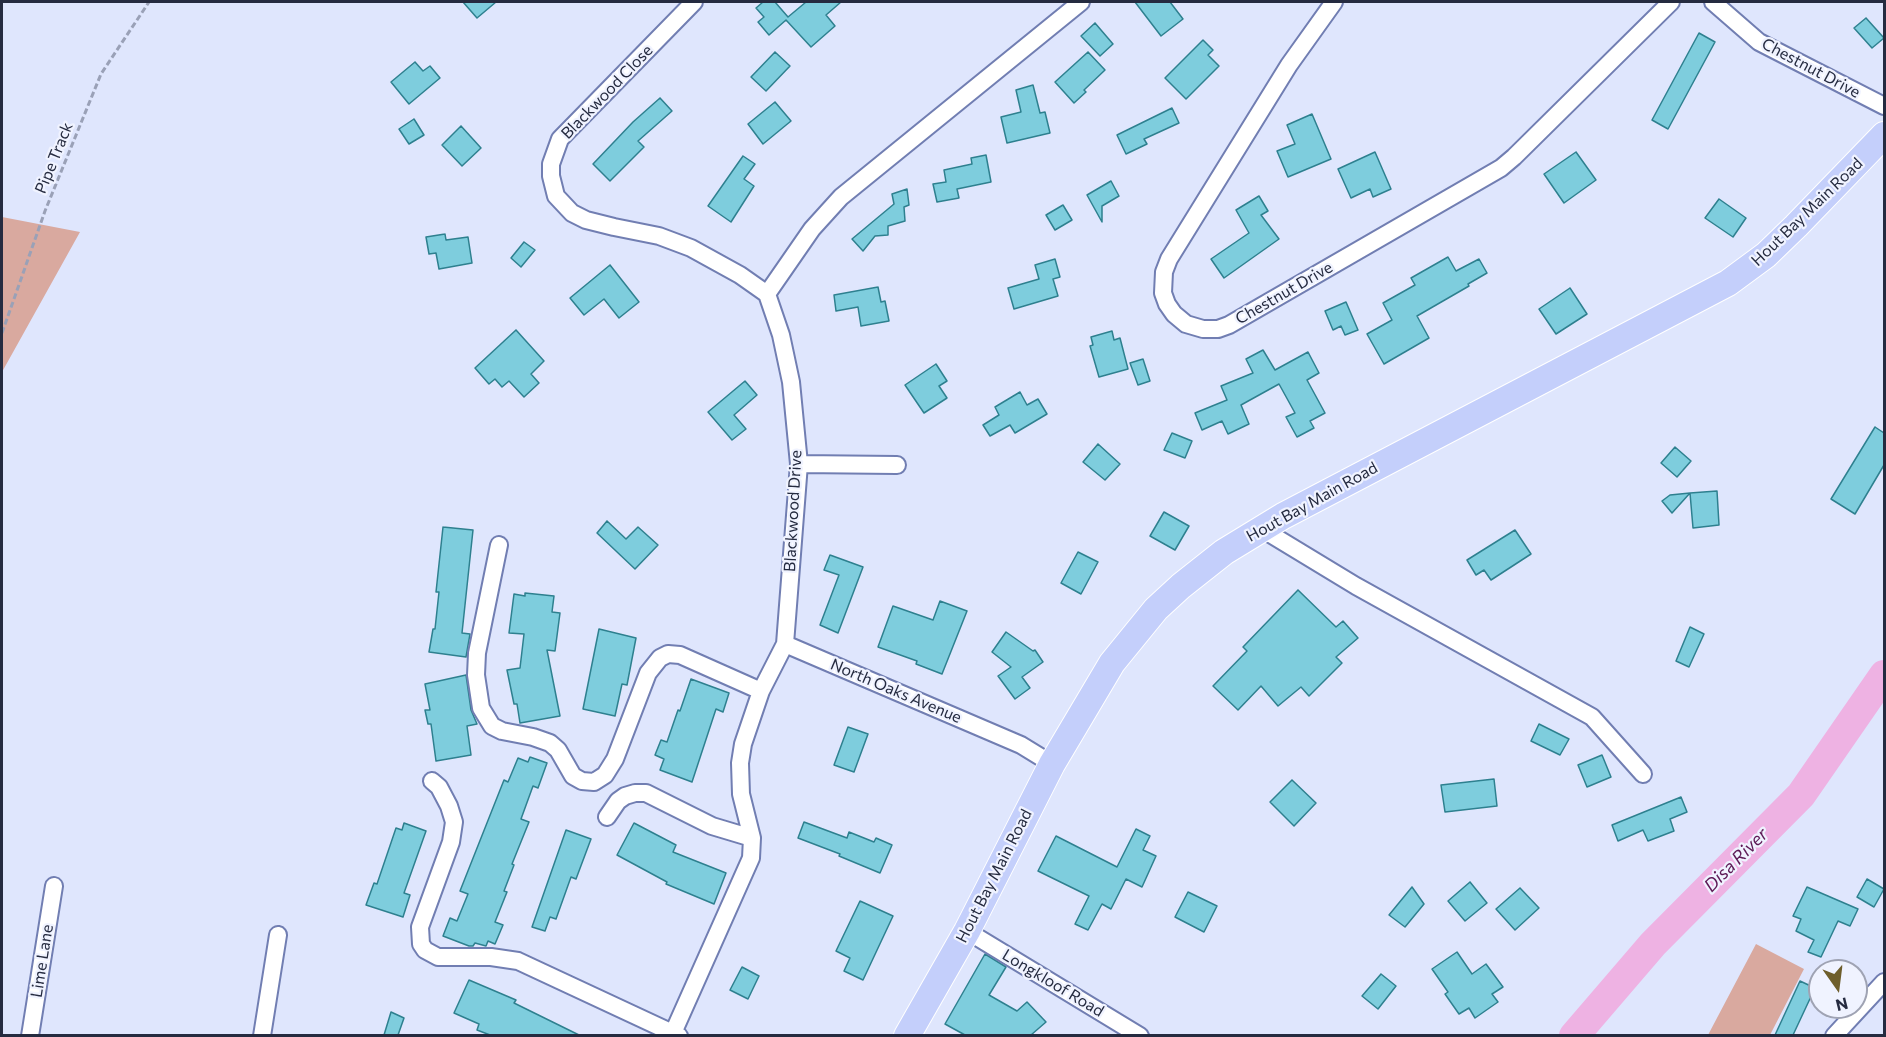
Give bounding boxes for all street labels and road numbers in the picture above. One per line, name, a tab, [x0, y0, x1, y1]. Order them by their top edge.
street label: Chestnut Drive	[1758, 34, 1864, 102]
street label: Blackwood Close	[557, 41, 657, 143]
street label: Pipe Track	[31, 120, 77, 196]
street label: Hout Bay Main Road	[1747, 154, 1867, 270]
street label: Chestnut Drive	[1232, 258, 1336, 328]
street label: Blackwood Drive	[780, 450, 806, 572]
street label: Hout Bay Main Road	[1243, 458, 1381, 546]
street label: North Oaks Avenue	[828, 655, 964, 727]
street label: Hout Bay Main Road	[952, 806, 1036, 946]
street label: Lime Lane	[27, 923, 57, 999]
street label: Longkloof Road	[999, 945, 1107, 1021]

